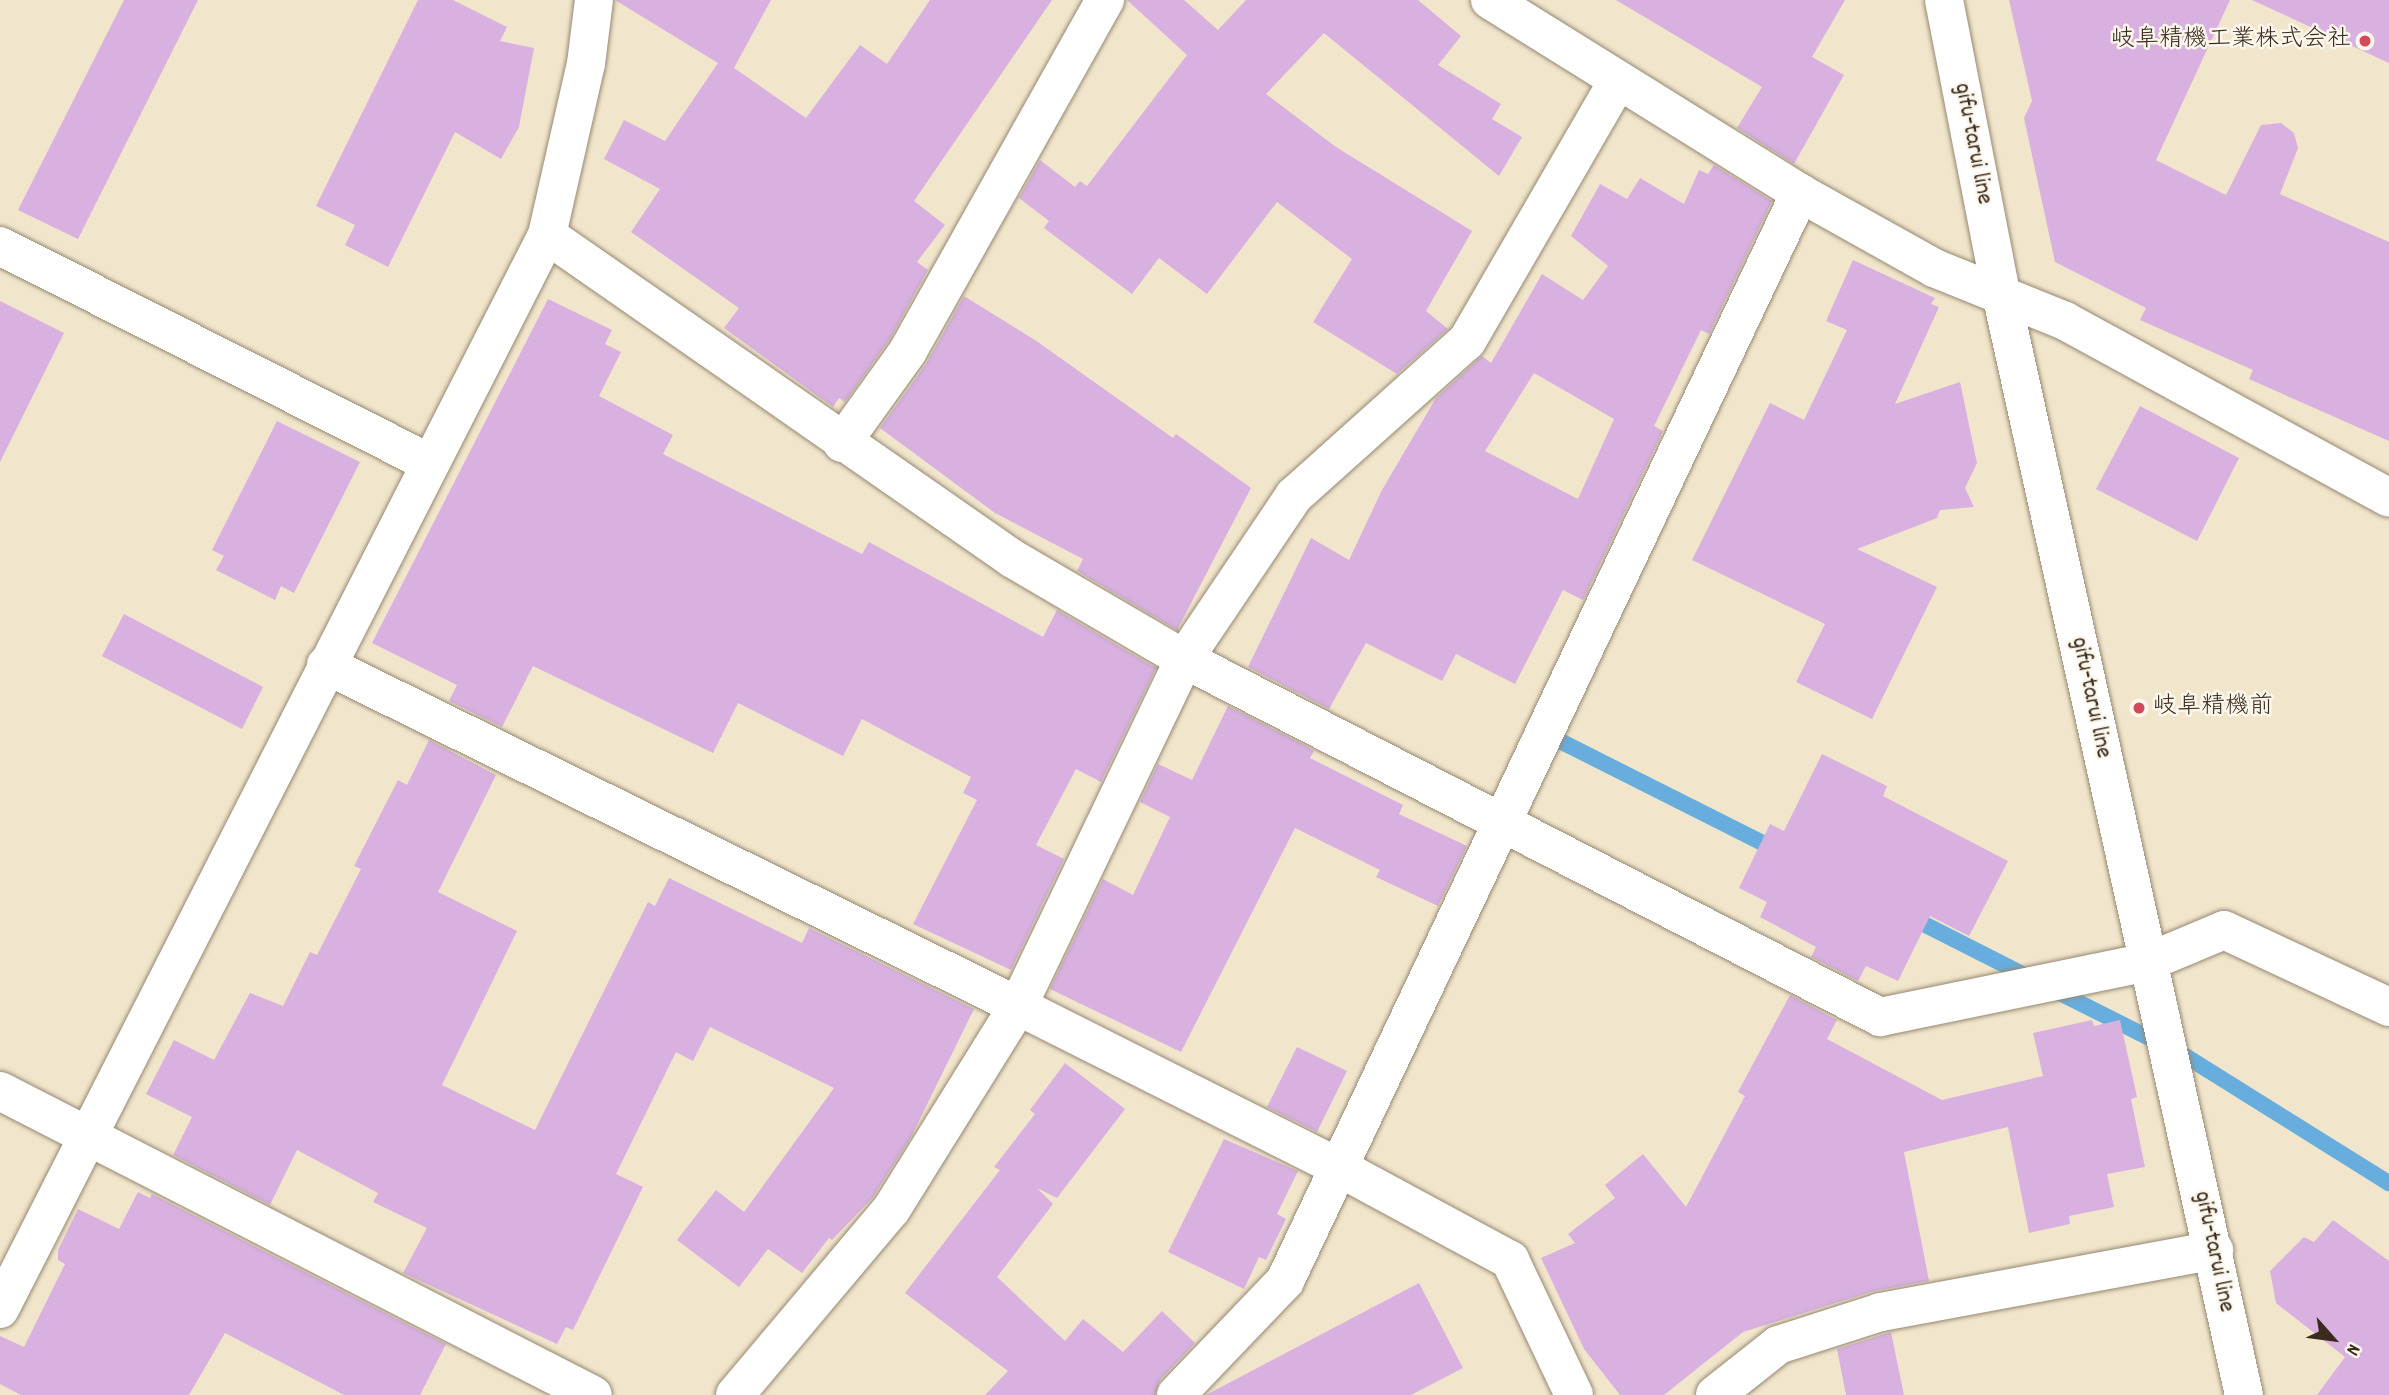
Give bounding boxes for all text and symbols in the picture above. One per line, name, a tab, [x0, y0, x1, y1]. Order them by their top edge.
place label: 岐阜精機工業株式会社	[2111, 27, 2351, 55]
marker: 岐阜精機工業株式会社	[2357, 33, 2373, 49]
street label: gifu-tarui line	[1946, 81, 1998, 207]
street label: gifu-tarui line	[2063, 635, 2117, 761]
place label: 岐阜精機前	[2153, 694, 2273, 722]
marker: 岐阜精機前	[2131, 700, 2147, 716]
street label: gifu-tarui line	[2186, 1189, 2240, 1315]
north arrow	[2298, 1304, 2368, 1374]
text: N	[2338, 1339, 2366, 1360]

